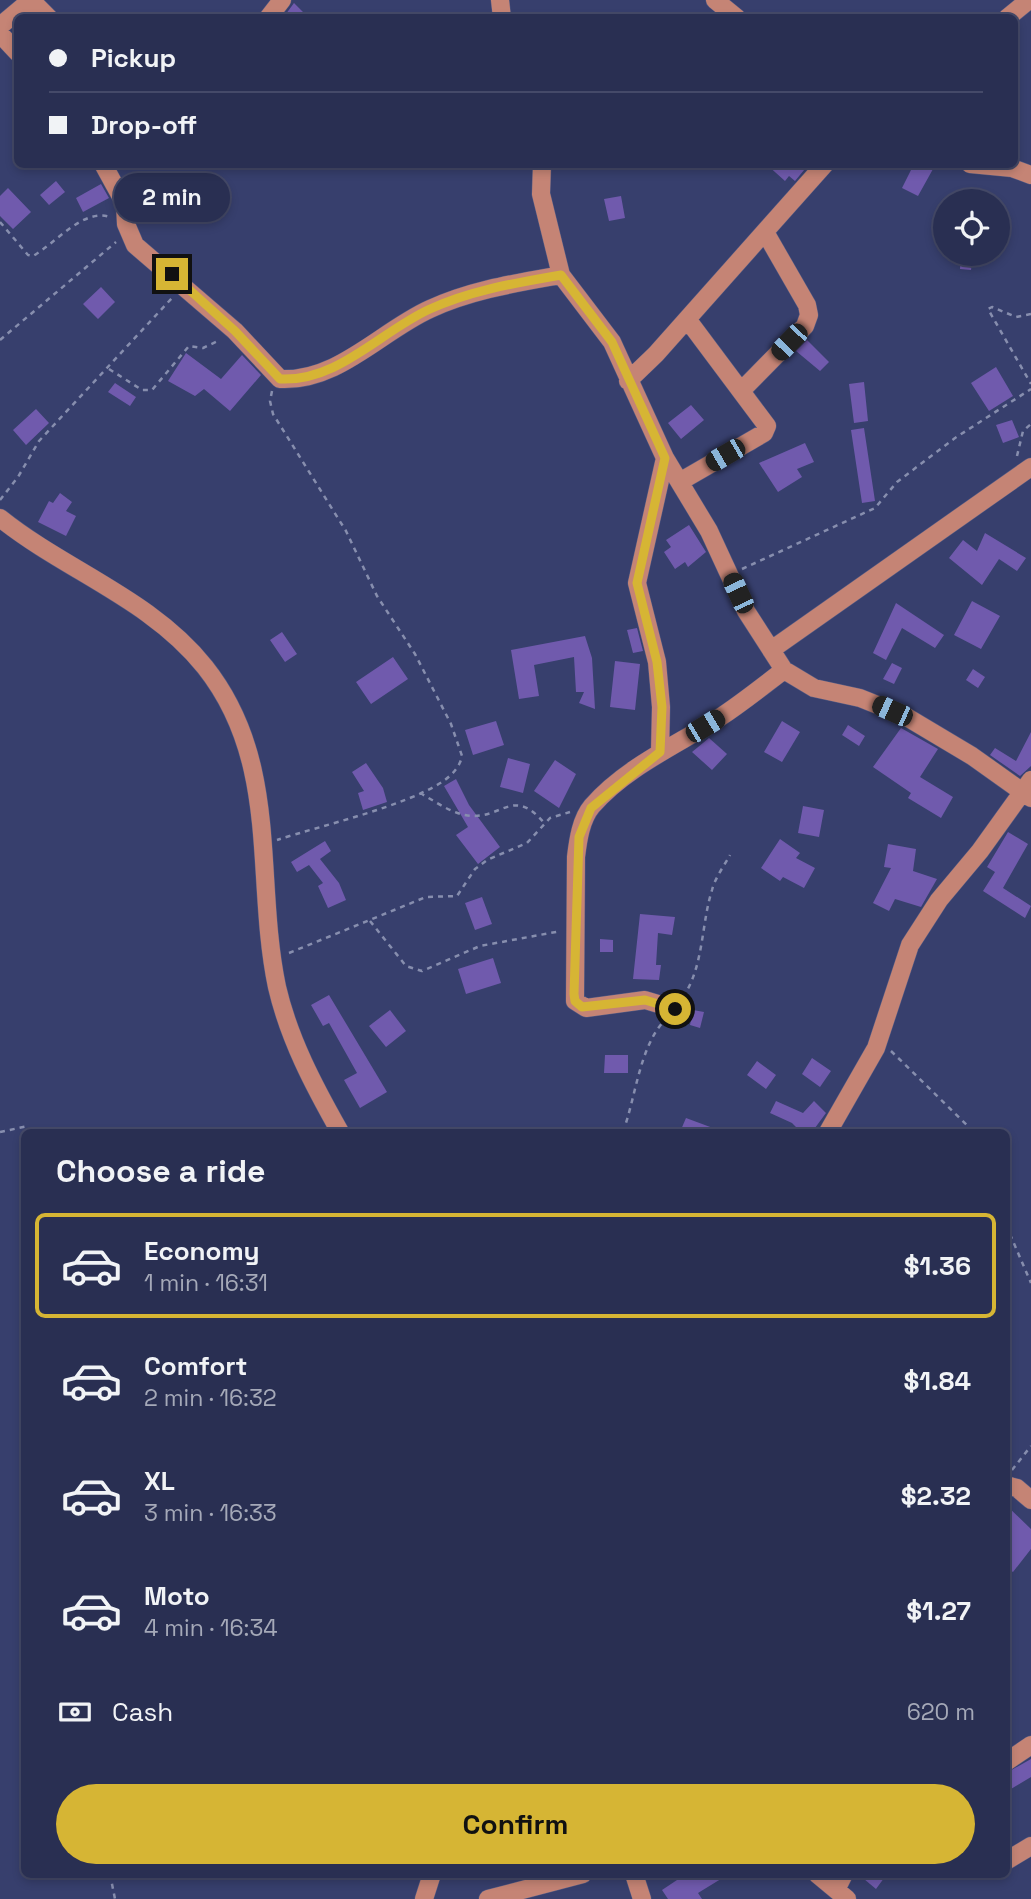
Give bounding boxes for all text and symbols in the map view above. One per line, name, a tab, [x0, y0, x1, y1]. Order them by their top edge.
text: Pickup	[91, 41, 176, 75]
text: Drop-off	[91, 108, 197, 142]
callout: 2 min	[114, 173, 230, 222]
text: 2 min	[142, 182, 202, 212]
map controls	[933, 189, 1010, 266]
button: locate	[933, 189, 1010, 266]
route end	[156, 258, 188, 290]
car	[767, 320, 812, 364]
car	[702, 435, 749, 475]
car	[720, 570, 757, 616]
car	[869, 693, 916, 729]
car	[682, 706, 729, 746]
route start	[659, 993, 691, 1025]
text: Choose a ride	[56, 1151, 266, 1191]
icon: car	[60, 1234, 123, 1297]
text: Economy	[144, 1234, 260, 1268]
text: $1.36	[904, 1249, 971, 1283]
text: 1 min · 16:31	[144, 1268, 268, 1298]
icon: car	[60, 1349, 123, 1412]
text: Comfort	[144, 1349, 247, 1383]
text: $1.84	[904, 1364, 971, 1398]
text: 2 min · 16:32	[144, 1383, 277, 1413]
icon: car	[60, 1464, 123, 1527]
text: XL	[144, 1464, 175, 1498]
text: $2.32	[901, 1479, 971, 1513]
text: 3 min · 16:33	[144, 1498, 277, 1528]
icon: car	[60, 1579, 123, 1642]
text: Moto	[144, 1579, 210, 1613]
text: $1.27	[906, 1594, 971, 1628]
text: 4 min · 16:34	[144, 1613, 278, 1643]
icon: cash	[56, 1693, 94, 1731]
text: Cash	[112, 1695, 173, 1729]
text: 620 m	[907, 1697, 975, 1727]
button: Confirm	[56, 1784, 975, 1864]

